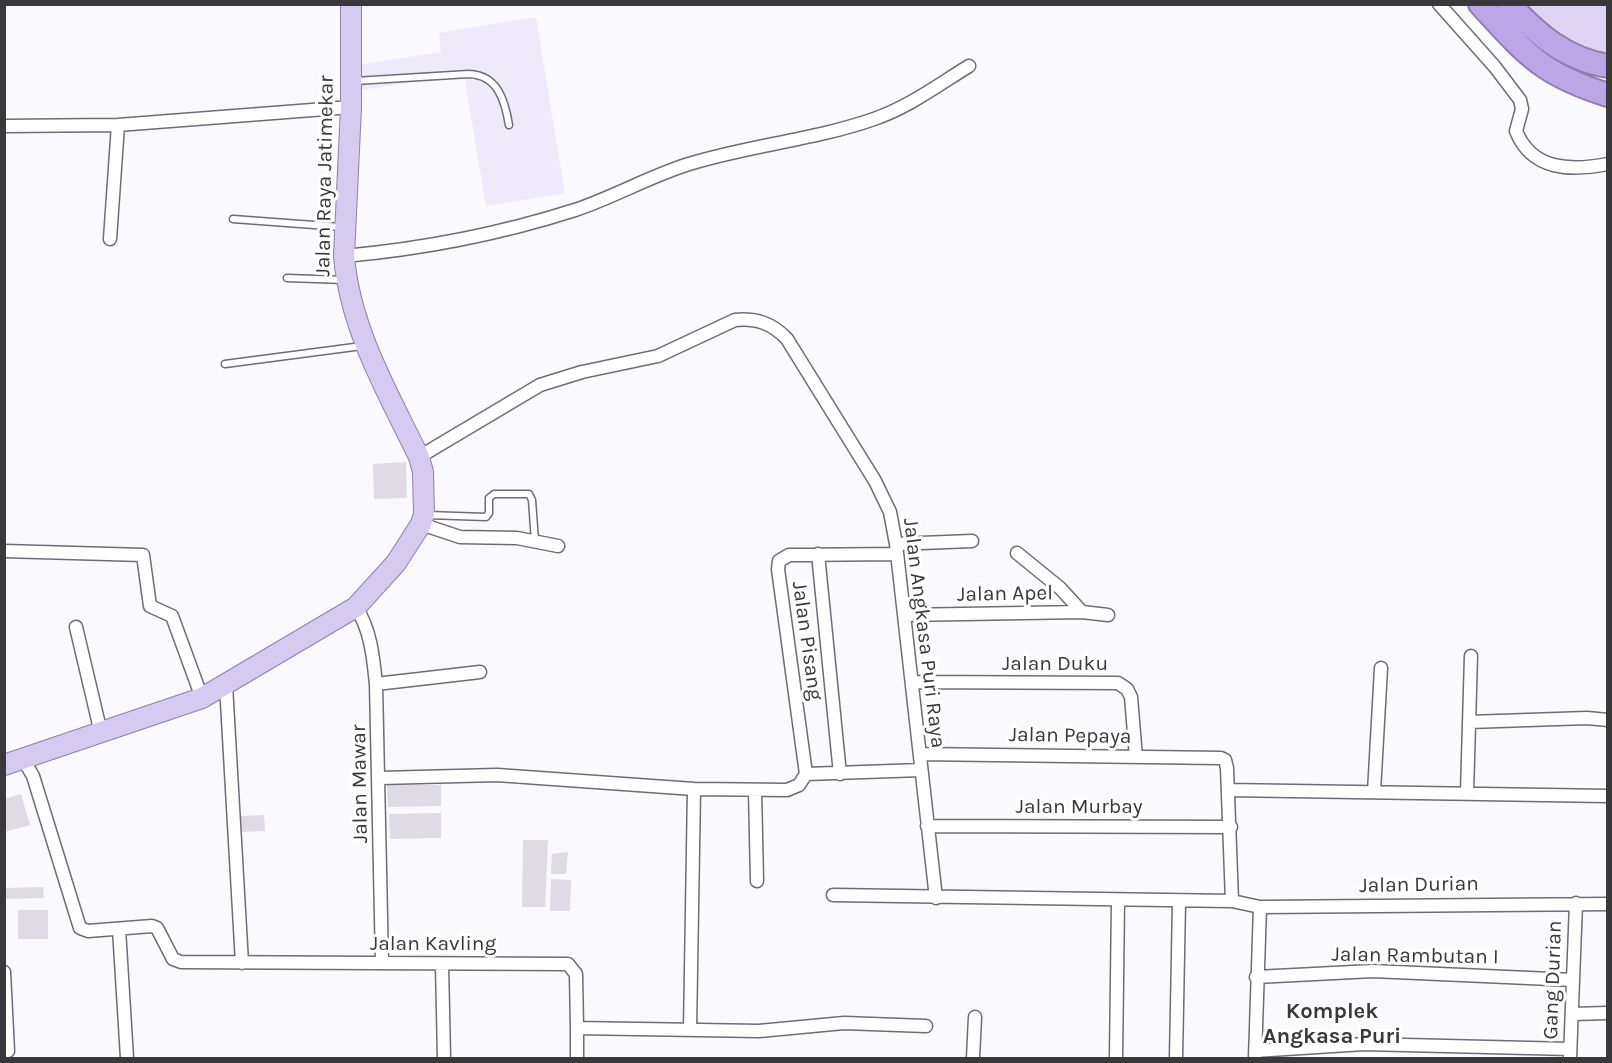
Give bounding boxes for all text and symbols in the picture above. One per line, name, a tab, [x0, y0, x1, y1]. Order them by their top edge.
street label: Jalan Raya Jatimekar	[311, 75, 339, 277]
street label: Jalan Angkasa Puri Raya	[897, 517, 951, 749]
street label: Jalan Pisang	[786, 580, 828, 702]
street label: Jalan Apel	[957, 581, 1053, 607]
street label: Jalan Duku	[1002, 651, 1108, 677]
street label: Jalan Pepaya	[1008, 722, 1132, 750]
street label: Jalan Mawar	[346, 724, 374, 844]
street label: Jalan Murbay	[1015, 794, 1143, 820]
street label: Jalan Durian	[1359, 871, 1479, 899]
street label: Gang Durian	[1538, 920, 1568, 1040]
street label: Jalan Kavling	[370, 931, 496, 957]
street label: Jalan Rambutan I	[1331, 942, 1499, 970]
district label: Komplek Angkasa Puri	[1263, 999, 1401, 1050]

